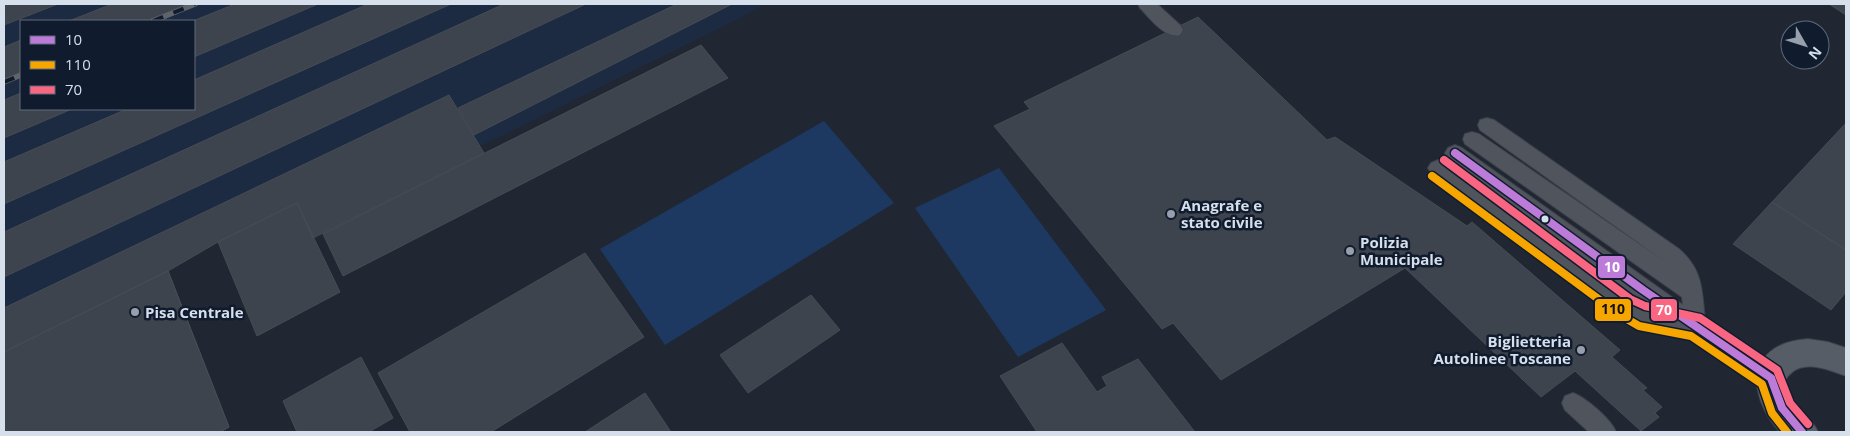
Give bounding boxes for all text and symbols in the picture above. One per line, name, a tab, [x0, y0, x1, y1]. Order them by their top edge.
legend	[20, 20, 195, 110]
north arrow	[1780, 20, 1830, 70]
text: 10	[65, 29, 82, 49]
text: N	[1805, 43, 1826, 64]
text: 110	[65, 54, 91, 74]
text: 70	[65, 79, 82, 99]
place label: Anagrafe e stato civile	[1181, 195, 1263, 232]
marker: Anagrafe e stato civile	[1165, 208, 1177, 220]
unlabelled marker	[1540, 214, 1550, 224]
place label: Polizia Municipale	[1360, 232, 1443, 269]
marker: Polizia Municipale	[1344, 245, 1356, 257]
line badge: 10	[1597, 255, 1626, 279]
text: 10	[1604, 257, 1620, 276]
line badge: 110	[1594, 298, 1632, 322]
line badge: 70	[1650, 298, 1678, 322]
text: 110	[1601, 299, 1625, 318]
text: 70	[1656, 300, 1672, 319]
place label: Pisa Centrale	[145, 302, 244, 322]
marker: Pisa Centrale	[129, 306, 141, 318]
place label: Biglietteria Autolinee Toscane	[1433, 331, 1571, 368]
marker: Biglietteria Autolinee Toscane	[1575, 344, 1587, 356]

